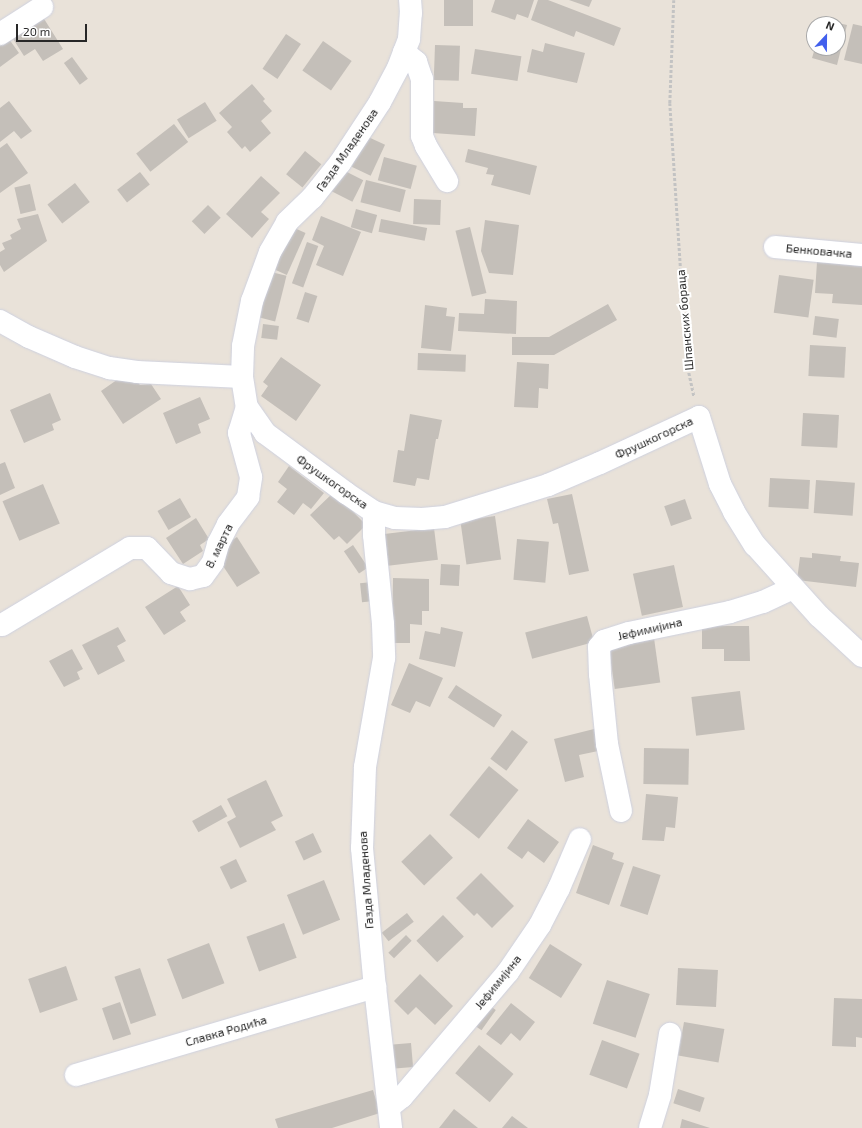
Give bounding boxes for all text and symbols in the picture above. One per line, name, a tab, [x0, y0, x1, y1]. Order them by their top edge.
scale bar	[18, 16, 89, 42]
north arrow	[806, 16, 846, 56]
text: N	[824, 18, 836, 33]
text: 20 m	[23, 24, 50, 38]
street label: Газда Младенова	[313, 106, 381, 194]
street label: Бенковачка	[785, 241, 853, 261]
street label: Шпанских бораца	[673, 269, 697, 371]
street label: Фрушкогорска	[613, 414, 695, 462]
street label: Фрушкогорска	[293, 452, 371, 512]
street label: 8. марта	[202, 521, 236, 571]
street label: Јефимијина	[616, 615, 684, 643]
street label: Газда Младенова	[355, 831, 377, 929]
street label: Јефимијина	[472, 952, 524, 1012]
street label: Славка Родића	[184, 1012, 268, 1050]

